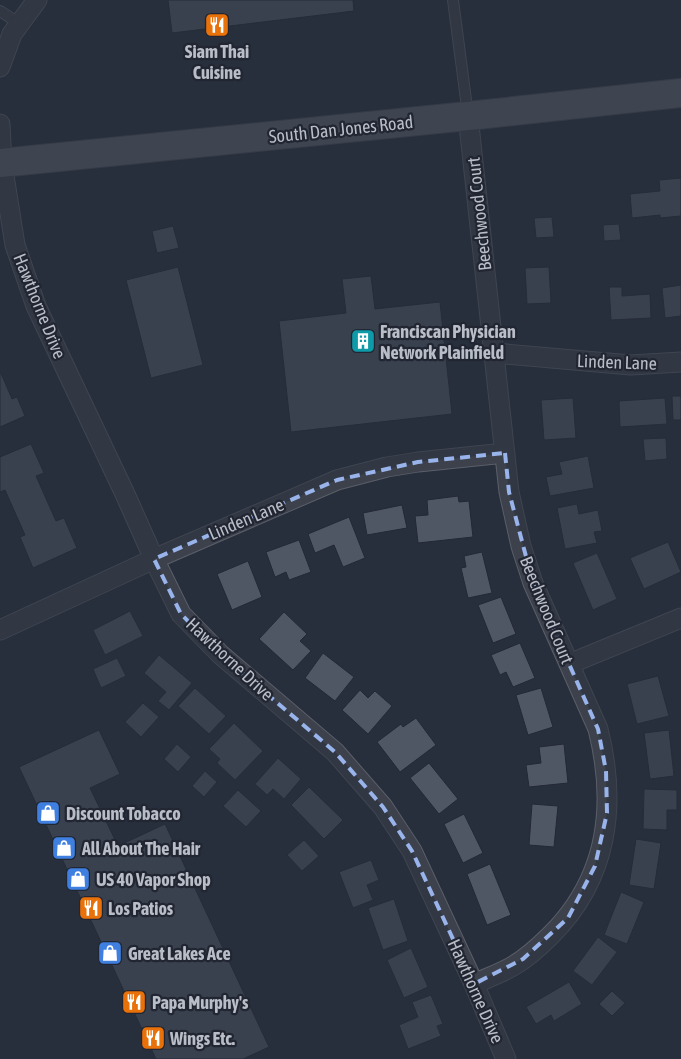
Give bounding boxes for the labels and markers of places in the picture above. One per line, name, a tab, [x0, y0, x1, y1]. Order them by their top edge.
restaurant icon: Siam Thai Cuisine	[204, 12, 230, 38]
place label: Siam Thai Cuisine	[185, 41, 249, 83]
place label: Franciscan Physician Network Plainfield	[380, 321, 516, 363]
building icon: Franciscan Physician Network Plainfield	[350, 328, 376, 354]
shop icon: Discount Tobacco	[35, 800, 61, 826]
place label: Discount Tobacco	[66, 803, 181, 824]
shop icon: All About The Hair	[51, 835, 77, 861]
place label: All About The Hair	[81, 838, 201, 859]
shop icon: US 40 Vapor Shop	[65, 866, 91, 892]
place label: US 40 Vapor Shop	[96, 869, 211, 890]
restaurant icon: Los Patios	[78, 895, 104, 921]
place label: Los Patios	[108, 898, 174, 919]
shop icon: Great Lakes Ace	[97, 940, 123, 966]
place label: Great Lakes Ace	[128, 943, 231, 964]
restaurant icon: Papa Murphy's	[121, 989, 147, 1015]
place label: Papa Murphy's	[152, 992, 249, 1013]
restaurant icon: Wings Etc.	[140, 1025, 166, 1051]
place label: Wings Etc.	[169, 1028, 235, 1049]

